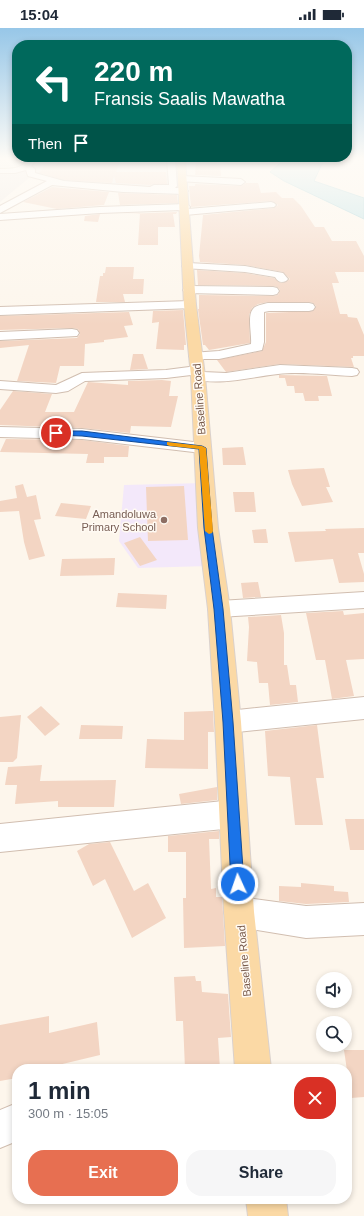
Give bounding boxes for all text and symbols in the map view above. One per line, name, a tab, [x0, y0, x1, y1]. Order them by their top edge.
text: 15:04	[20, 6, 58, 23]
icon: left	[28, 56, 80, 108]
text: 220 m	[94, 56, 173, 87]
text: Fransis Saalis Mawatha	[94, 89, 285, 109]
icon: arrive	[70, 132, 92, 154]
text: Then	[28, 135, 62, 152]
street label: Baseline Road	[191, 363, 207, 435]
pin	[39, 416, 73, 450]
icon: arrive	[45, 422, 67, 444]
place label: Amandoluwa Primary School	[81, 508, 157, 533]
marker: Amandoluwa Primary School	[159, 515, 169, 525]
position arrow	[217, 863, 259, 905]
street label: Baseline Road	[235, 925, 253, 997]
map controls	[316, 972, 352, 1052]
button: sound	[316, 972, 352, 1008]
button: search	[316, 1016, 352, 1052]
text: 1 min	[28, 1077, 91, 1104]
button: close	[294, 1077, 336, 1119]
text: 300 m · 15:05	[28, 1106, 108, 1121]
button: Exit	[28, 1150, 178, 1196]
button: Share	[186, 1150, 336, 1196]

